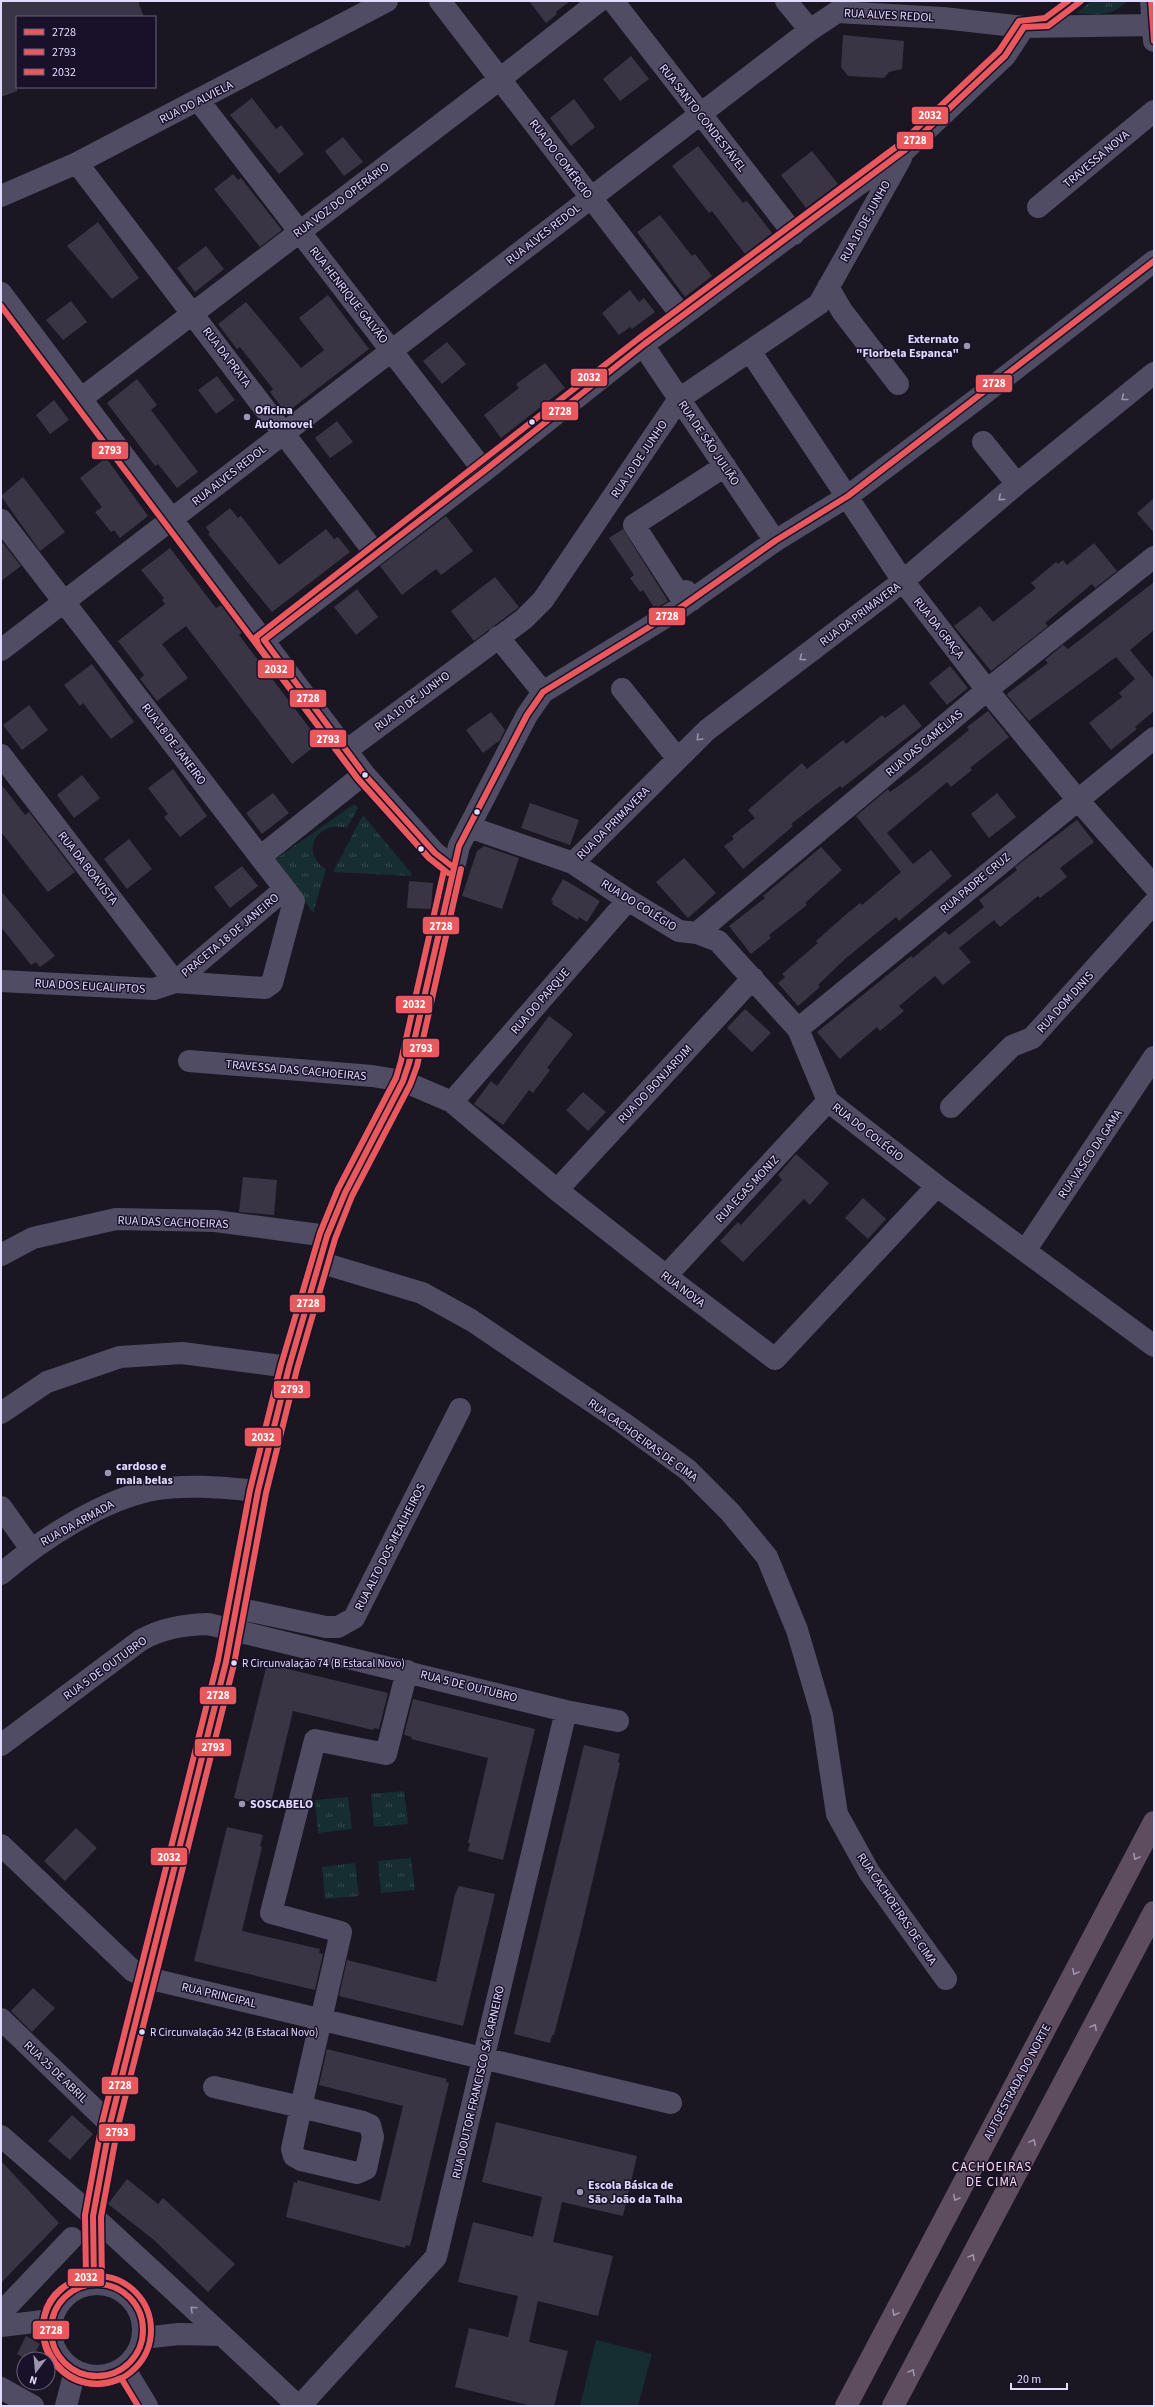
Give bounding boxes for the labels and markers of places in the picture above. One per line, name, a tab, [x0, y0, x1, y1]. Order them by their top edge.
place label: Externato "Florbela Espanca"	[856, 331, 959, 362]
marker: Externato "Florbela Espanca"	[962, 341, 972, 351]
place label: Oficina Automovel	[254, 402, 313, 433]
marker: Oficina Automovel	[242, 412, 252, 422]
unlabelled marker	[527, 417, 537, 427]
unlabelled marker	[360, 770, 370, 780]
unlabelled marker	[472, 807, 482, 817]
unlabelled marker	[416, 844, 426, 854]
place label: cardoso e maia belas	[116, 1458, 173, 1489]
marker: cardoso e maia belas	[103, 1468, 113, 1478]
place label: R Circunvalação 74 (B Estacal Novo)	[242, 1656, 405, 1671]
marker: R Circunvalação 74 (B Estacal Novo)	[229, 1658, 239, 1668]
place label: SOSCABELO	[250, 1796, 313, 1813]
marker: SOSCABELO	[237, 1799, 247, 1809]
place label: R Circunvalação 342 (B Estacal Novo)	[150, 2025, 318, 2040]
marker: R Circunvalação 342 (B Estacal Novo)	[137, 2027, 147, 2037]
place label: Escola Básica de São João da Talha	[588, 2177, 683, 2208]
marker: Escola Básica de São João da Talha	[575, 2187, 585, 2197]

